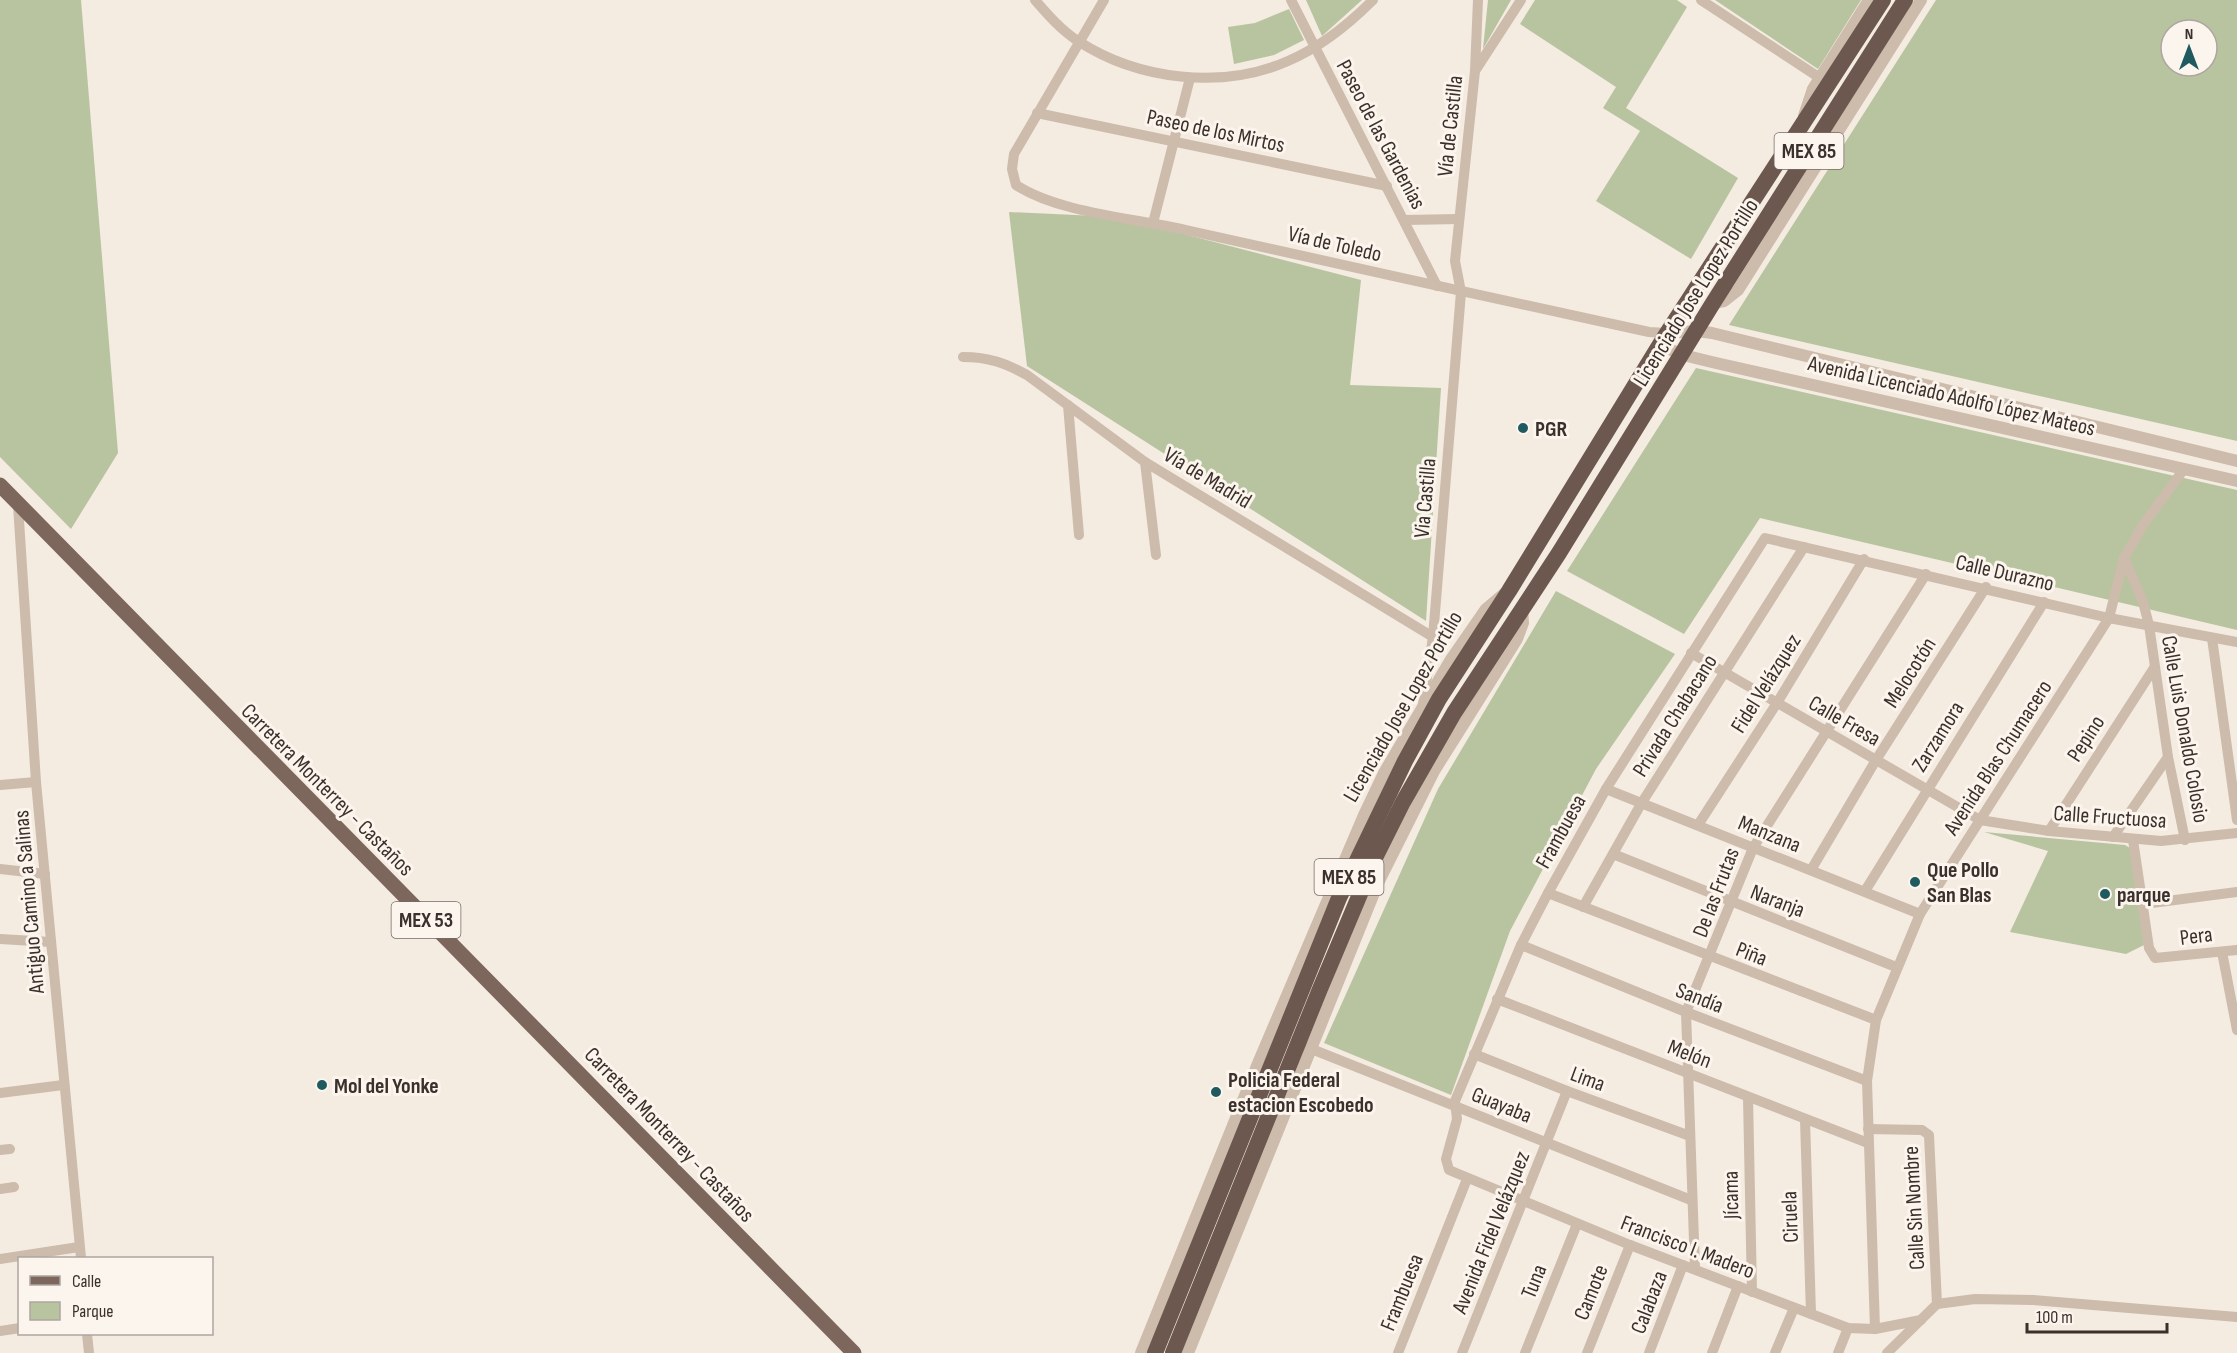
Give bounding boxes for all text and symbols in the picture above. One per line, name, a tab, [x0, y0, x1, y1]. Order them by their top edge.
north arrow	[2159, 18, 2219, 78]
text: N	[2185, 25, 2193, 44]
street label: Paseo de las Gardenias	[1330, 55, 1431, 214]
street label: Vía de Castilla	[1432, 74, 1469, 178]
street label: Paseo de los Mirtos	[1144, 104, 1287, 159]
road number: MEX 85	[1774, 133, 1844, 169]
street label: Licenciado Jose Lopez Portillo	[1628, 194, 1765, 391]
street label: Vía de Toledo	[1285, 221, 1384, 268]
street label: Avenida Licenciado Adolfo López Mateos	[1805, 350, 2098, 443]
place label: PGR	[1535, 416, 1567, 443]
marker: PGR	[1516, 421, 1530, 435]
street label: Vía de Madrid	[1158, 442, 1256, 515]
street label: Via Castilla	[1409, 457, 1442, 539]
street label: Calle Durazno	[1953, 549, 2057, 598]
street label: Licenciado Jose Lopez Portillo	[1338, 607, 1469, 807]
street label: Fidel Velázquez	[1725, 629, 1807, 738]
street label: Melocotón	[1878, 633, 1942, 713]
street label: Calle Luis Donaldo Colosio	[2155, 633, 2214, 825]
street label: Privada Chabacano	[1627, 650, 1724, 782]
street label: Avenida Blas Chumacero	[1938, 675, 2058, 841]
street label: Calle Fresa	[1803, 690, 1885, 753]
street label: Zarzamora	[1906, 697, 1970, 777]
street label: Carretera Monterrey - Castaños	[235, 698, 419, 882]
street label: Pepino	[2061, 711, 2111, 767]
street label: Frambuesa	[1530, 790, 1593, 873]
street label: Calle Fructuosa	[2053, 800, 2167, 835]
street label: Antiguo Camino a Salinas	[8, 809, 51, 996]
street label: Manzana	[1734, 810, 1805, 859]
street label: De las Frutas	[1687, 844, 1746, 941]
place label: Que Pollo San Blas	[1927, 857, 1999, 909]
road number: MEX 85	[1314, 859, 1384, 895]
marker: Que Pollo San Blas	[1908, 875, 1922, 889]
street label: Naranja	[1747, 879, 1808, 924]
place label: parque	[2117, 882, 2171, 909]
marker: parque	[2098, 887, 2112, 901]
road number: MEX 53	[392, 902, 460, 938]
street label: Pera	[2178, 921, 2214, 952]
street label: Piña	[1732, 936, 1771, 973]
street label: Sandía	[1672, 977, 1727, 1020]
street label: Melón	[1664, 1034, 1715, 1075]
street label: Carretera Monterrey - Castaños	[578, 1042, 760, 1228]
street label: Lima	[1567, 1061, 1608, 1098]
place label: Policia Federal estacion Escobedo	[1228, 1067, 1374, 1119]
place label: Mol del Yonke	[334, 1073, 439, 1100]
marker: Mol del Yonke	[315, 1078, 329, 1092]
street label: Guayaba	[1467, 1081, 1536, 1130]
marker: Policia Federal estacion Escobedo	[1209, 1085, 1223, 1099]
street label: Calle Sin Nombre	[1898, 1145, 1931, 1271]
street label: Avenida Fidel Velázquez	[1446, 1147, 1536, 1319]
street label: Jícama	[1718, 1171, 1745, 1220]
street label: Ciruela	[1776, 1191, 1805, 1243]
street label: Francisco I. Madero	[1617, 1210, 1758, 1285]
street label: Frambuesa	[1375, 1250, 1430, 1335]
legend	[18, 1257, 213, 1335]
street label: Tuna	[1515, 1261, 1553, 1303]
street label: Camote	[1568, 1261, 1615, 1324]
street label: Calabaza	[1625, 1267, 1674, 1338]
text: Calle	[72, 1271, 101, 1292]
scale bar	[2027, 1296, 2166, 1334]
text: Parque	[72, 1301, 113, 1322]
text: 100 m	[2036, 1307, 2073, 1328]

